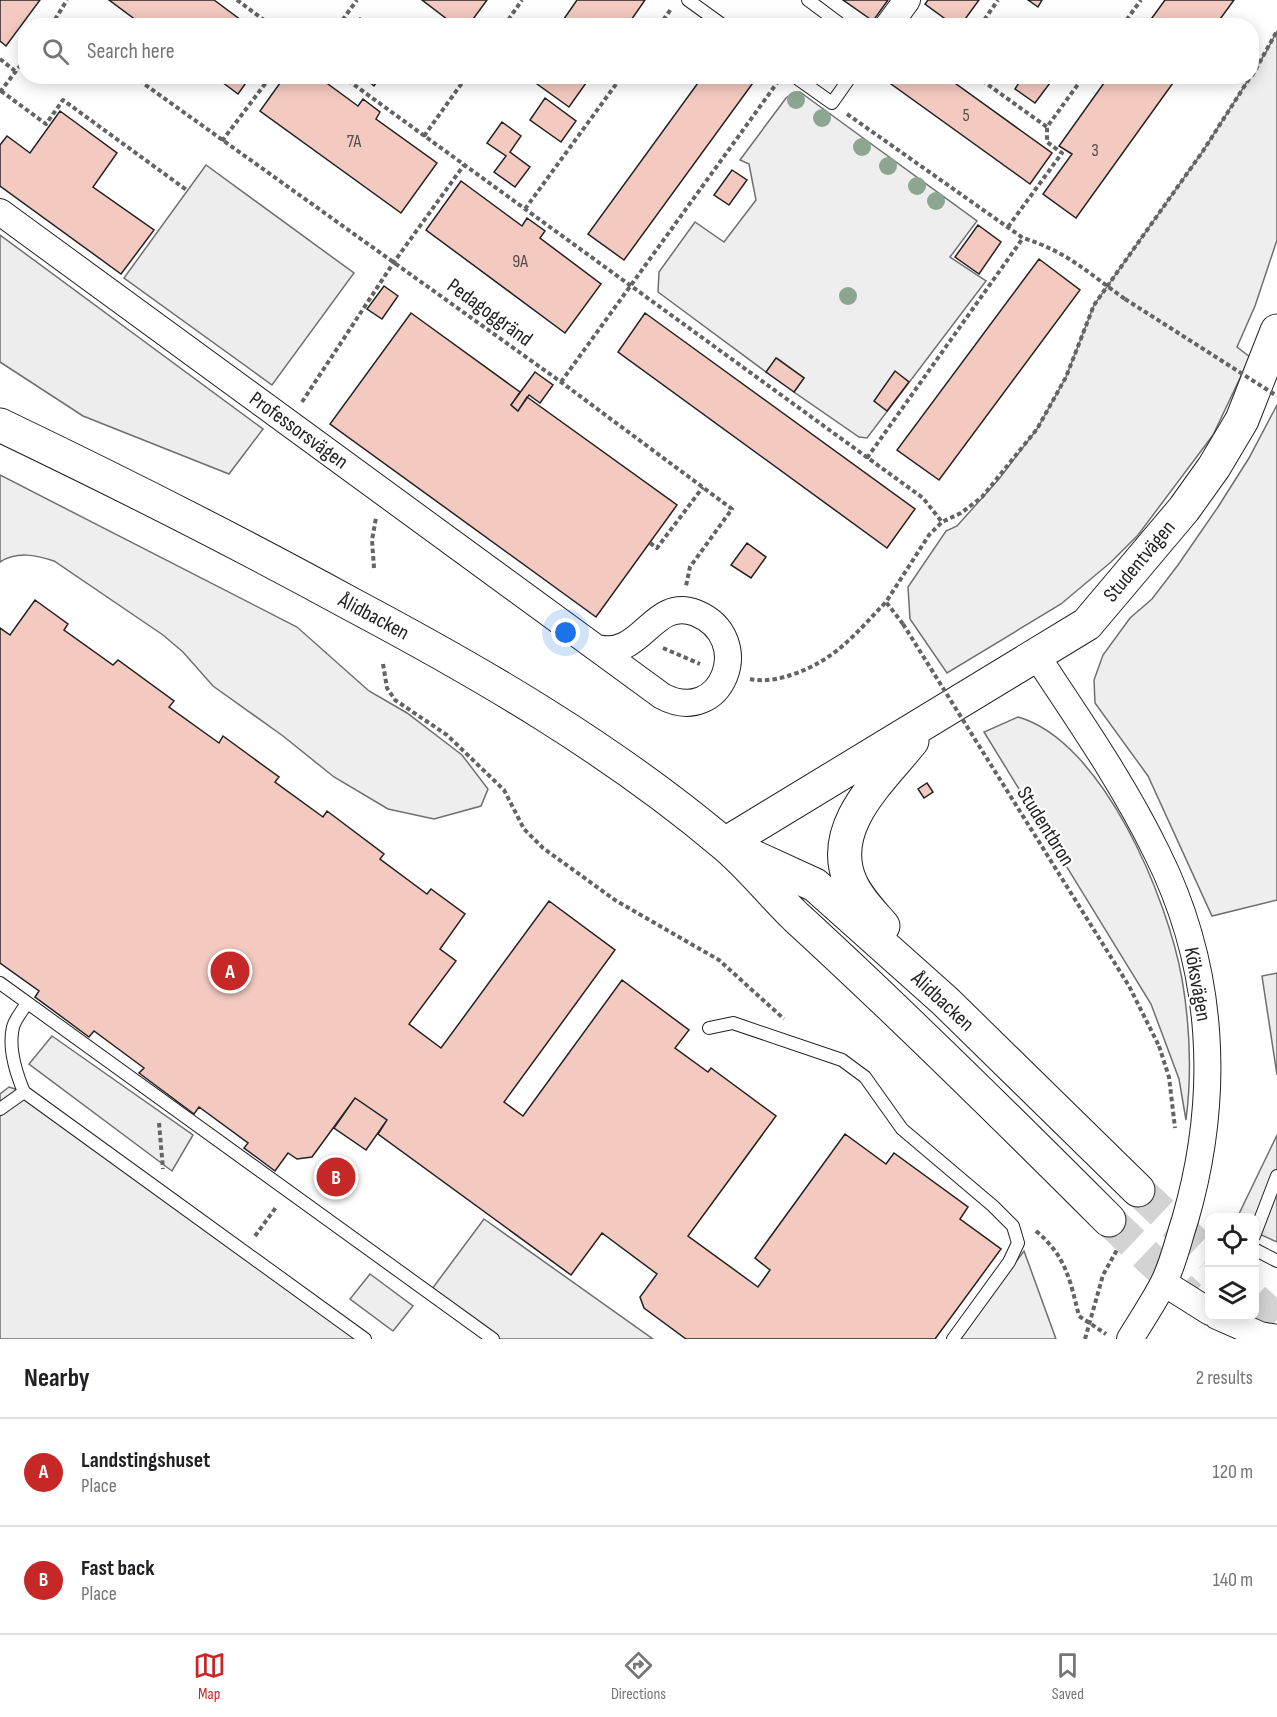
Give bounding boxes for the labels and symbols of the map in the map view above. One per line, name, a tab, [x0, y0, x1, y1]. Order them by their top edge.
house number: 5	[962, 105, 970, 126]
house number: 7A	[347, 131, 362, 152]
house number: 3	[1091, 140, 1099, 161]
house number: 9A	[512, 251, 528, 272]
street label: Pedagoggränd	[442, 273, 537, 352]
street label: Professorsvägen	[245, 386, 353, 475]
street label: Studentvägen	[1098, 516, 1181, 607]
street label: Ålidbacken	[333, 587, 413, 645]
your location	[551, 618, 580, 647]
street label: Studentbron	[1011, 782, 1080, 871]
street label: Köksvägen	[1179, 945, 1216, 1023]
pin: A	[210, 948, 250, 994]
street label: Ålidbacken	[905, 965, 979, 1037]
pin: B	[316, 1154, 356, 1200]

